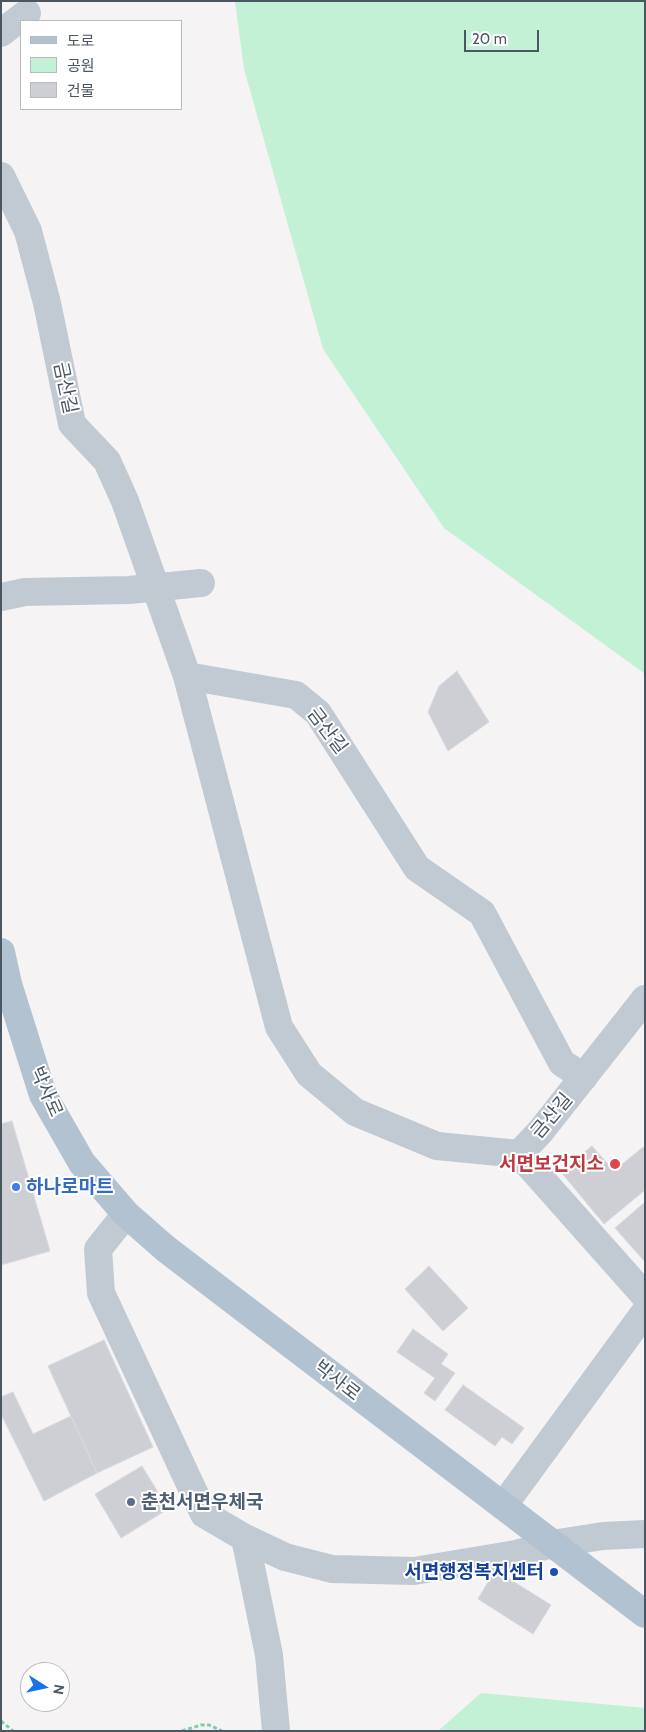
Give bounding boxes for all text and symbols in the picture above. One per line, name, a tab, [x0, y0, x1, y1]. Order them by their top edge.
legend	[20, 20, 182, 110]
scale bar	[466, 20, 541, 52]
text: 20 m	[472, 30, 507, 48]
text: 도로	[67, 32, 95, 50]
text: 공원	[67, 57, 95, 75]
text: 건물	[67, 82, 95, 100]
street label: 금산길	[48, 360, 82, 416]
street label: 금산길	[302, 703, 352, 759]
street label: 박사로	[25, 1063, 67, 1121]
street label: 금산길	[526, 1089, 578, 1143]
place label: 서면보건지소	[499, 1153, 604, 1175]
marker: 서면보건지소	[608, 1157, 622, 1171]
place label: 하나로마트	[26, 1176, 113, 1198]
marker: 하나로마트	[10, 1181, 22, 1193]
street label: 박사로	[309, 1356, 365, 1406]
place label: 춘천서면우체국	[141, 1491, 263, 1513]
marker: 춘천서면우체국	[125, 1496, 137, 1508]
place label: 서면행정복지센터	[404, 1561, 544, 1583]
marker: 서면행정복지센터	[548, 1566, 560, 1578]
north arrow	[20, 1662, 70, 1712]
text: N	[49, 1683, 69, 1696]

